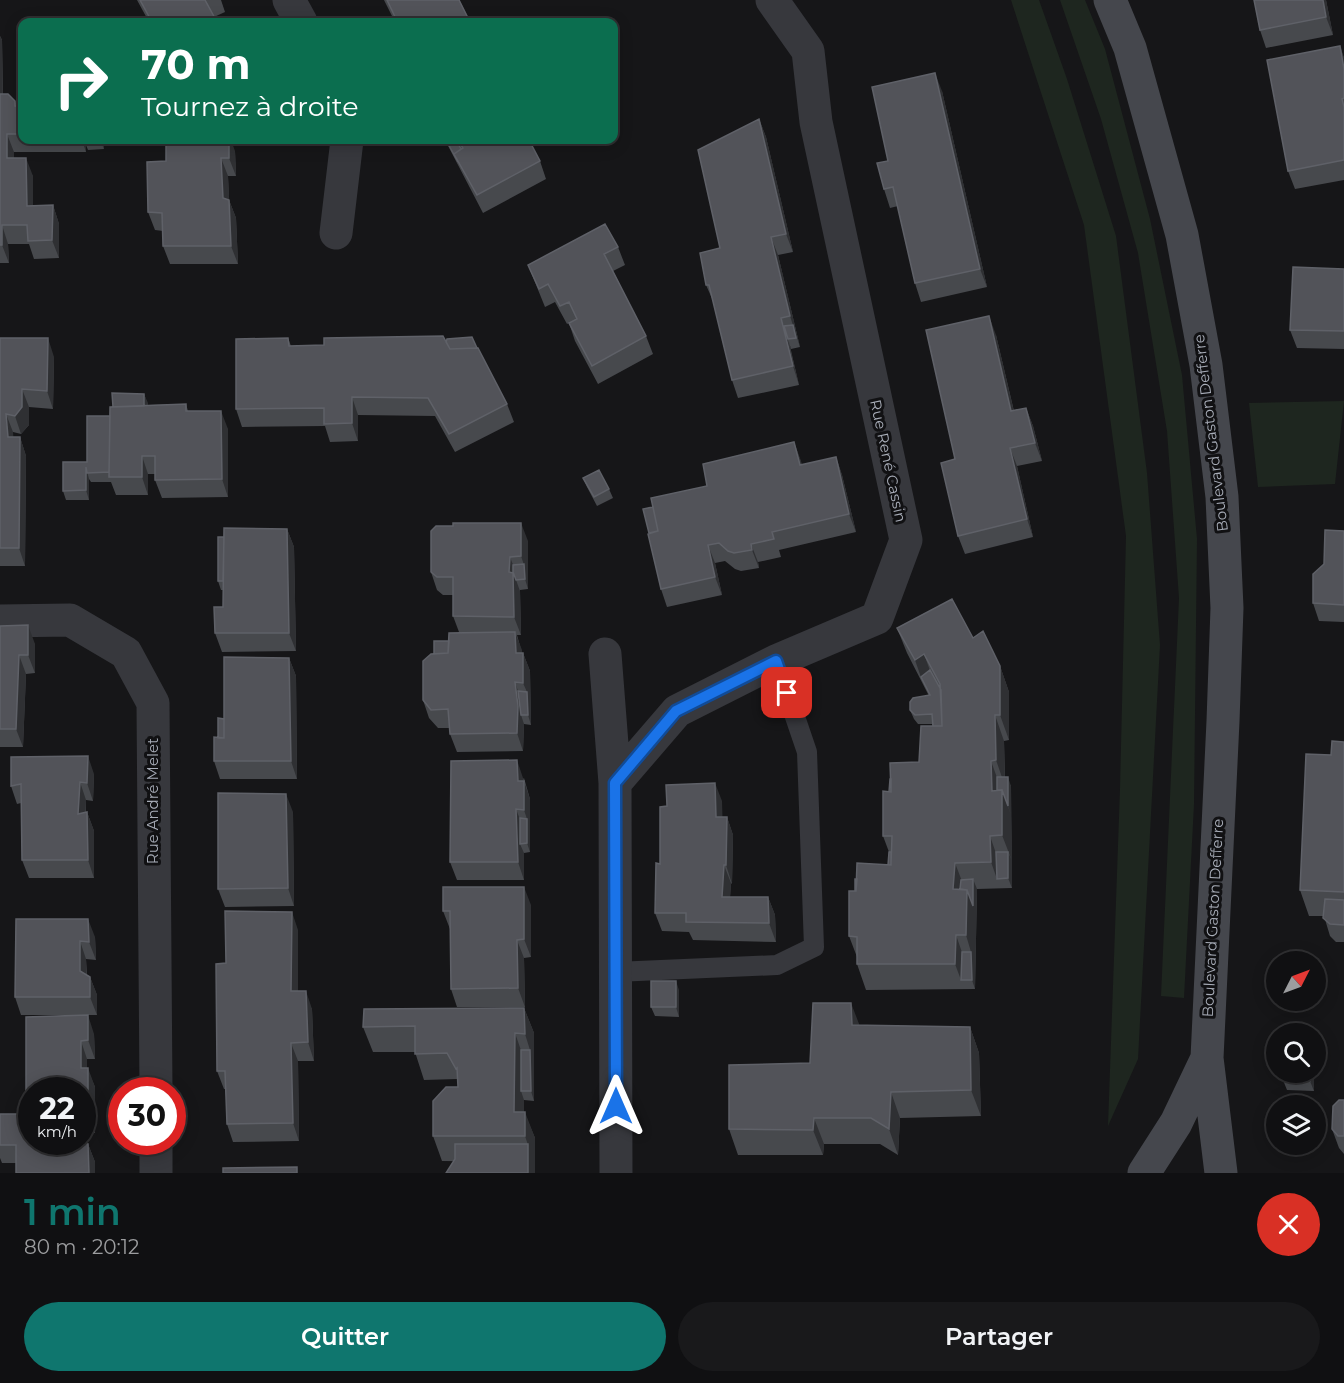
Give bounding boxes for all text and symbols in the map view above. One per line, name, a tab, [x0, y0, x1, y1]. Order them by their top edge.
text: 70 m	[141, 38, 251, 90]
icon: right	[42, 42, 120, 120]
text: Tournez à droite	[141, 90, 359, 123]
street label: Boulevard Gaston Defferre	[1189, 333, 1232, 533]
street label: Rue René Cassin	[866, 398, 911, 524]
pin	[761, 667, 812, 718]
icon: arrive	[770, 676, 803, 709]
street label: Rue André Melet	[143, 738, 162, 864]
street label: Boulevard Gaston Defferre	[1198, 818, 1227, 1018]
north arrow	[1266, 951, 1326, 1011]
map controls	[1266, 951, 1326, 1155]
button: search	[1266, 1023, 1326, 1083]
position arrow	[584, 1074, 648, 1138]
speed limit sign: 30	[108, 1077, 186, 1155]
text: 22	[39, 1090, 75, 1127]
button: layers	[1266, 1095, 1326, 1155]
text: km/h	[37, 1122, 77, 1141]
text: 1 min	[24, 1190, 121, 1234]
button: close	[1257, 1193, 1320, 1256]
text: 80 m · 20:12	[24, 1235, 139, 1259]
button: Quitter	[24, 1302, 666, 1371]
button: Partager	[678, 1302, 1320, 1371]

